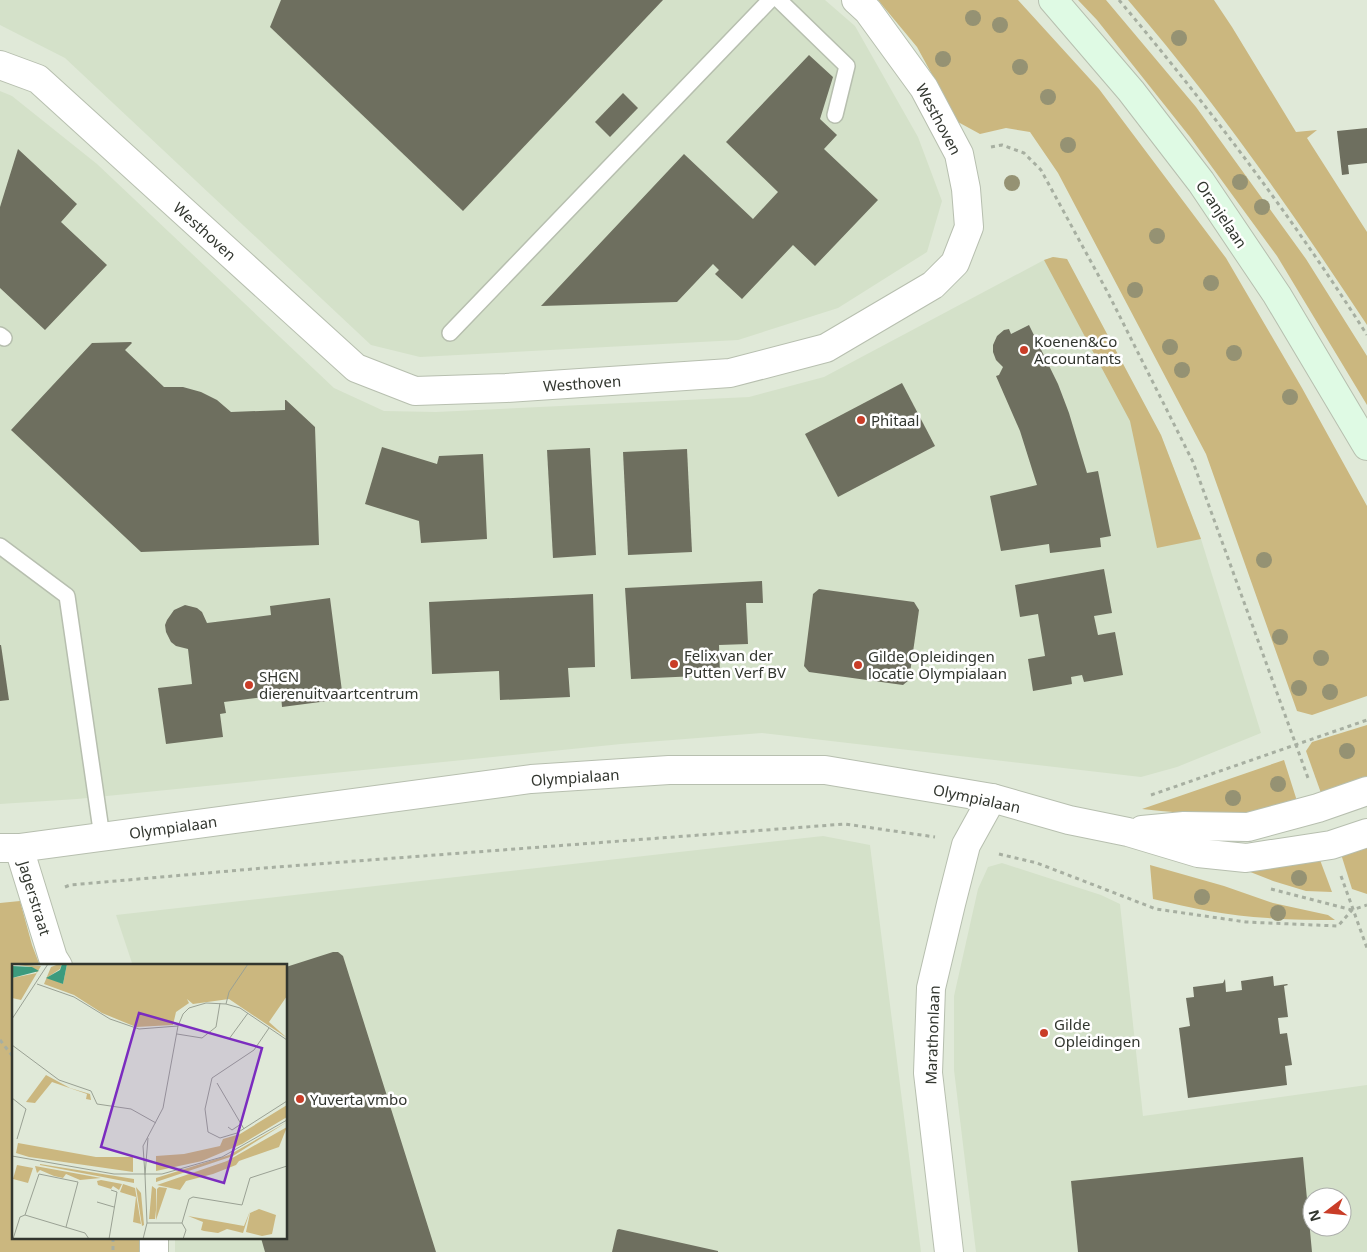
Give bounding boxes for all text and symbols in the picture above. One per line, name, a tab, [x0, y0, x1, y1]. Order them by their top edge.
street label: Westhoven	[912, 80, 966, 158]
street label: Oranjelaan	[1192, 176, 1252, 252]
street label: Westhoven	[169, 197, 241, 265]
place label: Koenen&Co Accountants	[1034, 331, 1121, 368]
marker: Koenen&Co Accountants	[1018, 344, 1030, 356]
street label: Westhoven	[542, 370, 622, 396]
place label: Phitaal	[871, 410, 919, 430]
marker: Phitaal	[855, 414, 867, 426]
place label: Felix van der Putten Verf BV	[684, 645, 786, 682]
place label: Gilde Opleidingen locatie Olympialaan	[868, 646, 1007, 683]
marker: Felix van der Putten Verf BV	[668, 658, 680, 670]
marker: Gilde Opleidingen locatie Olympialaan	[852, 659, 864, 671]
place label: SHCN dierenuitvaartcentrum	[259, 666, 419, 703]
marker: SHCN dierenuitvaartcentrum	[243, 679, 255, 691]
street label: Olympialaan	[530, 764, 620, 790]
street label: Olympialaan	[932, 779, 1022, 817]
street label: Olympialaan	[128, 811, 218, 843]
street label: Jagerstraat	[14, 856, 56, 938]
inset map	[12, 964, 288, 1240]
street label: Marathonlaan	[920, 985, 944, 1085]
place label: Gilde Opleidingen	[1054, 1014, 1140, 1051]
marker: Gilde Opleidingen	[1038, 1027, 1050, 1039]
place label: Yuverta vmbo	[310, 1089, 407, 1109]
marker: Yuverta vmbo	[294, 1093, 306, 1105]
north arrow	[1302, 1187, 1352, 1237]
text: N	[1303, 1208, 1325, 1224]

